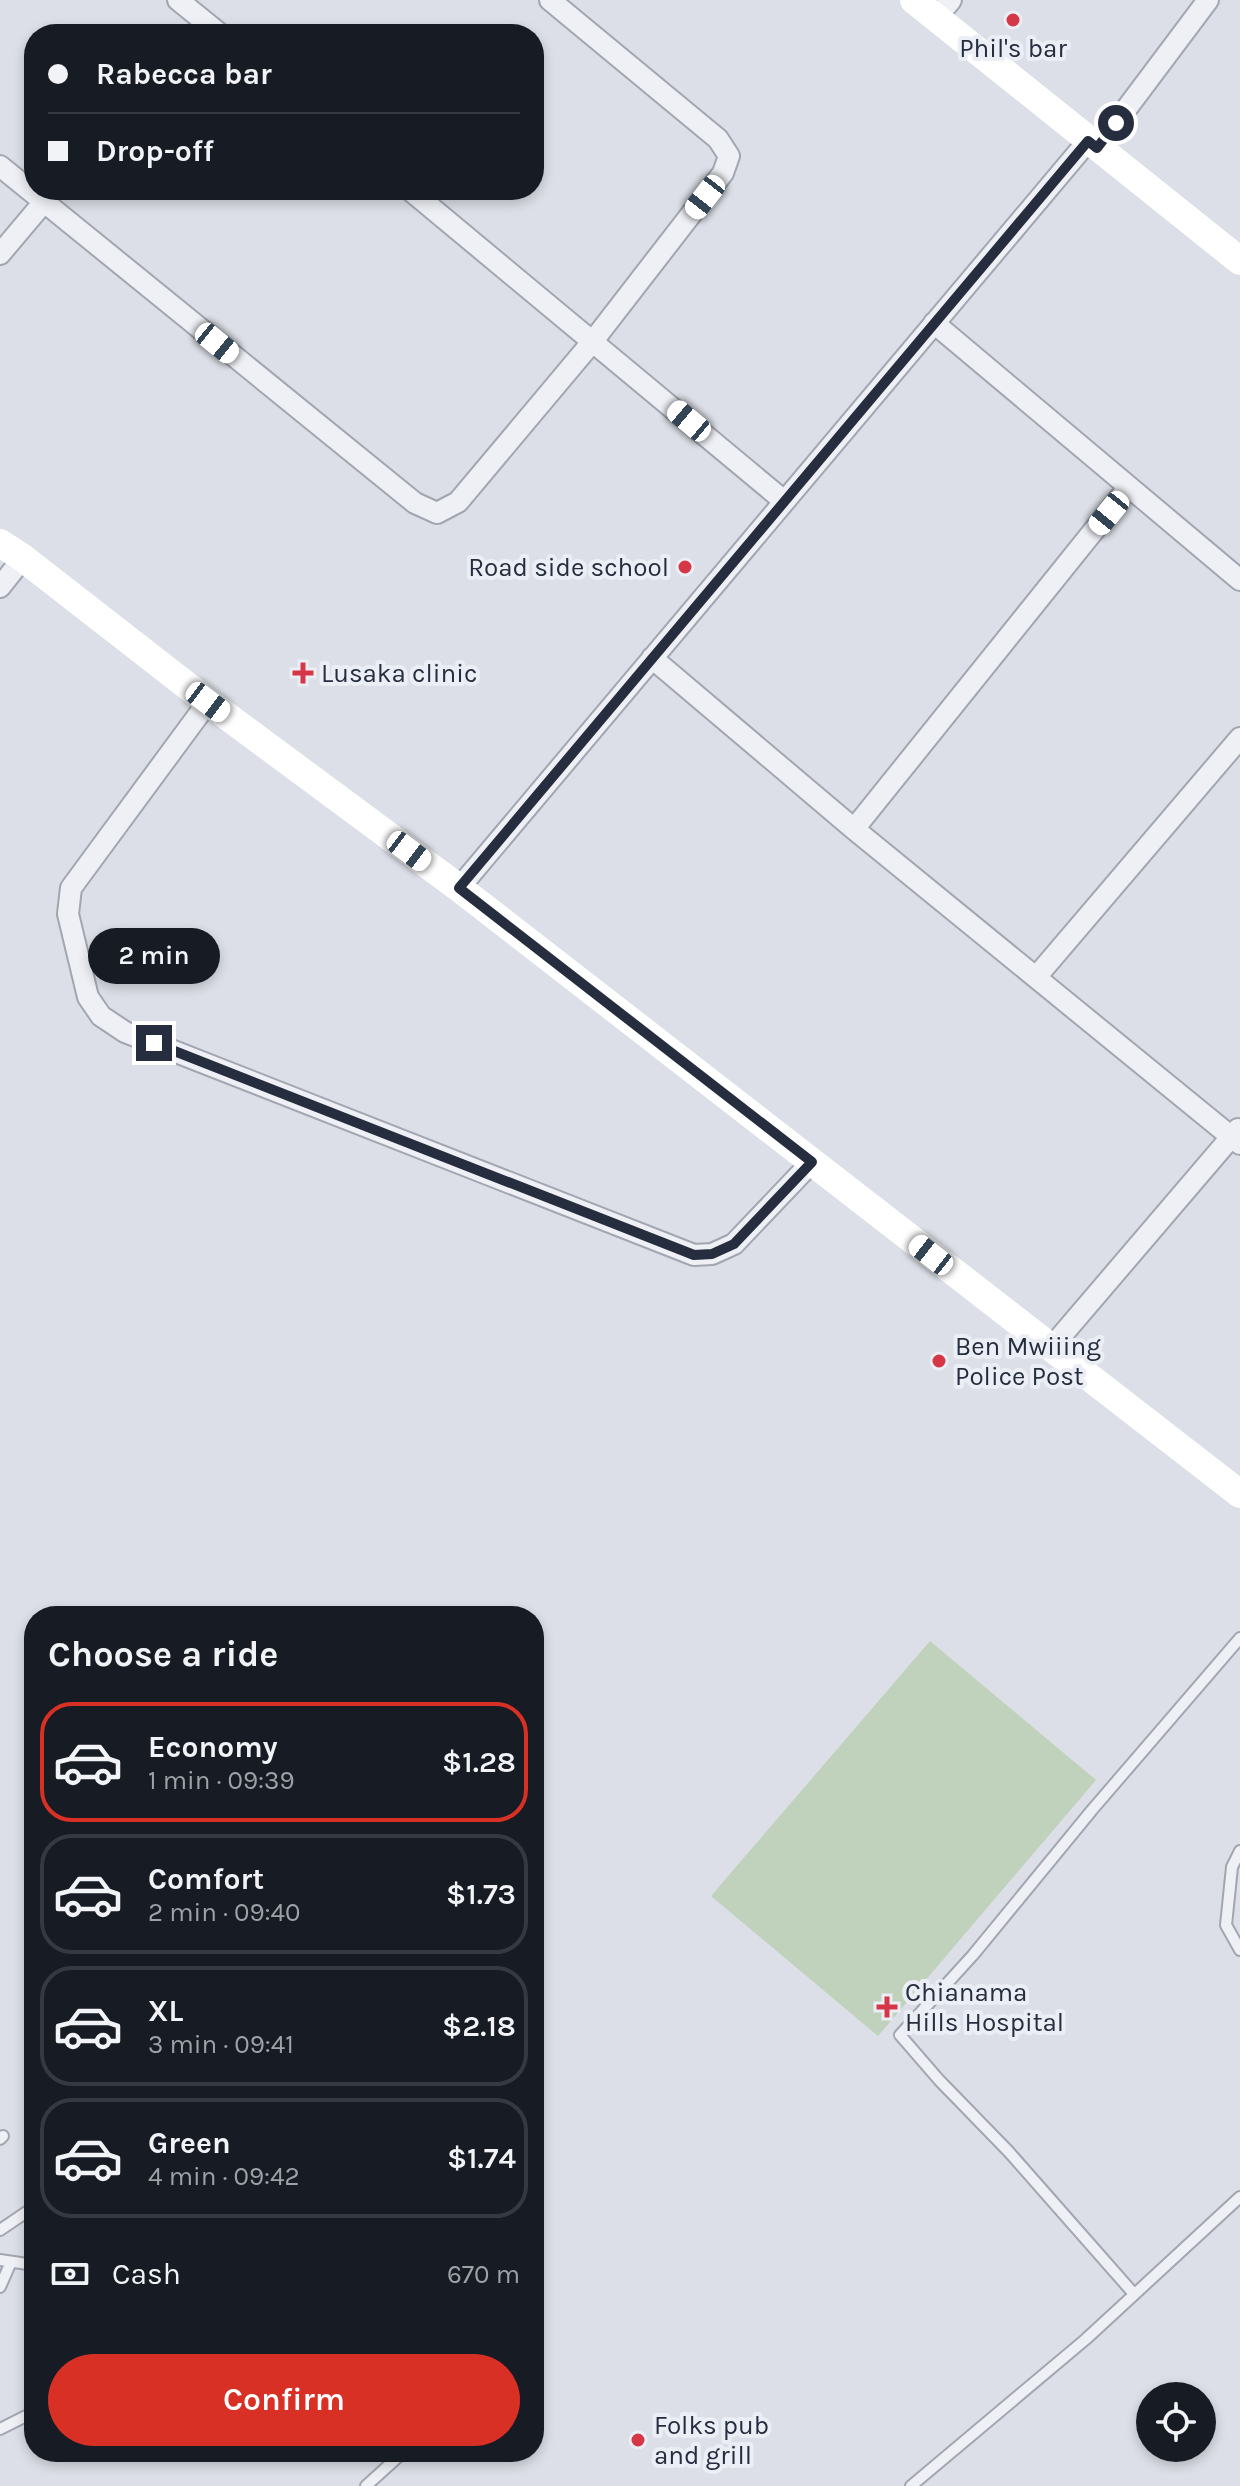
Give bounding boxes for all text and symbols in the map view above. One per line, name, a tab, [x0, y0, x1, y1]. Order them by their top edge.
marker: Phil's bar	[1004, 11, 1022, 29]
place label: Phil's bar	[959, 33, 1067, 64]
text: Rabecca bar	[96, 56, 272, 92]
route start	[1098, 105, 1134, 141]
text: Drop-off	[96, 133, 214, 169]
car	[681, 171, 729, 223]
car	[191, 319, 243, 367]
car	[663, 396, 715, 446]
car	[1085, 487, 1133, 539]
place label: Road side school	[468, 552, 669, 583]
marker: Road side school	[676, 558, 694, 576]
place label: Lusaka clinic	[321, 658, 477, 689]
marker: Lusaka clinic	[292, 662, 314, 684]
car	[182, 678, 234, 726]
car	[383, 827, 435, 875]
callout: 2 min	[88, 927, 220, 983]
text: 2 min	[119, 940, 189, 971]
route end	[136, 1025, 172, 1061]
car	[905, 1231, 957, 1279]
place label: Ben Mwiiing Police Post	[955, 1331, 1101, 1392]
marker: Ben Mwiiing Police Post	[930, 1352, 948, 1370]
text: Choose a ride	[48, 1633, 278, 1675]
icon: car	[52, 1726, 124, 1798]
text: Economy	[148, 1729, 278, 1765]
text: $1.28	[442, 1744, 516, 1780]
text: 1 min · 09:39	[148, 1765, 294, 1796]
icon: car	[52, 1858, 124, 1930]
text: Comfort	[148, 1861, 264, 1897]
text: $1.73	[446, 1876, 516, 1912]
text: 2 min · 09:40	[148, 1897, 300, 1928]
place label: Chianama Hills Hospital	[905, 1977, 1064, 2038]
icon: car	[52, 1990, 124, 2062]
text: XL	[148, 1993, 183, 2029]
marker: Chianama Hills Hospital	[876, 1996, 898, 2018]
text: $2.18	[442, 2008, 516, 2044]
text: 3 min · 09:41	[148, 2029, 294, 2060]
icon: car	[52, 2122, 124, 2194]
text: Green	[148, 2125, 231, 2161]
text: $1.74	[447, 2140, 516, 2176]
text: 4 min · 09:42	[148, 2161, 300, 2192]
icon: cash	[48, 2252, 92, 2296]
text: Cash	[112, 2256, 181, 2292]
text: 670 m	[447, 2259, 520, 2290]
button: Confirm	[48, 2354, 520, 2446]
map controls	[1136, 2382, 1216, 2462]
button: locate	[1136, 2382, 1216, 2462]
place label: Folks pub and grill	[654, 2410, 769, 2471]
marker: Folks pub and grill	[629, 2431, 647, 2449]

